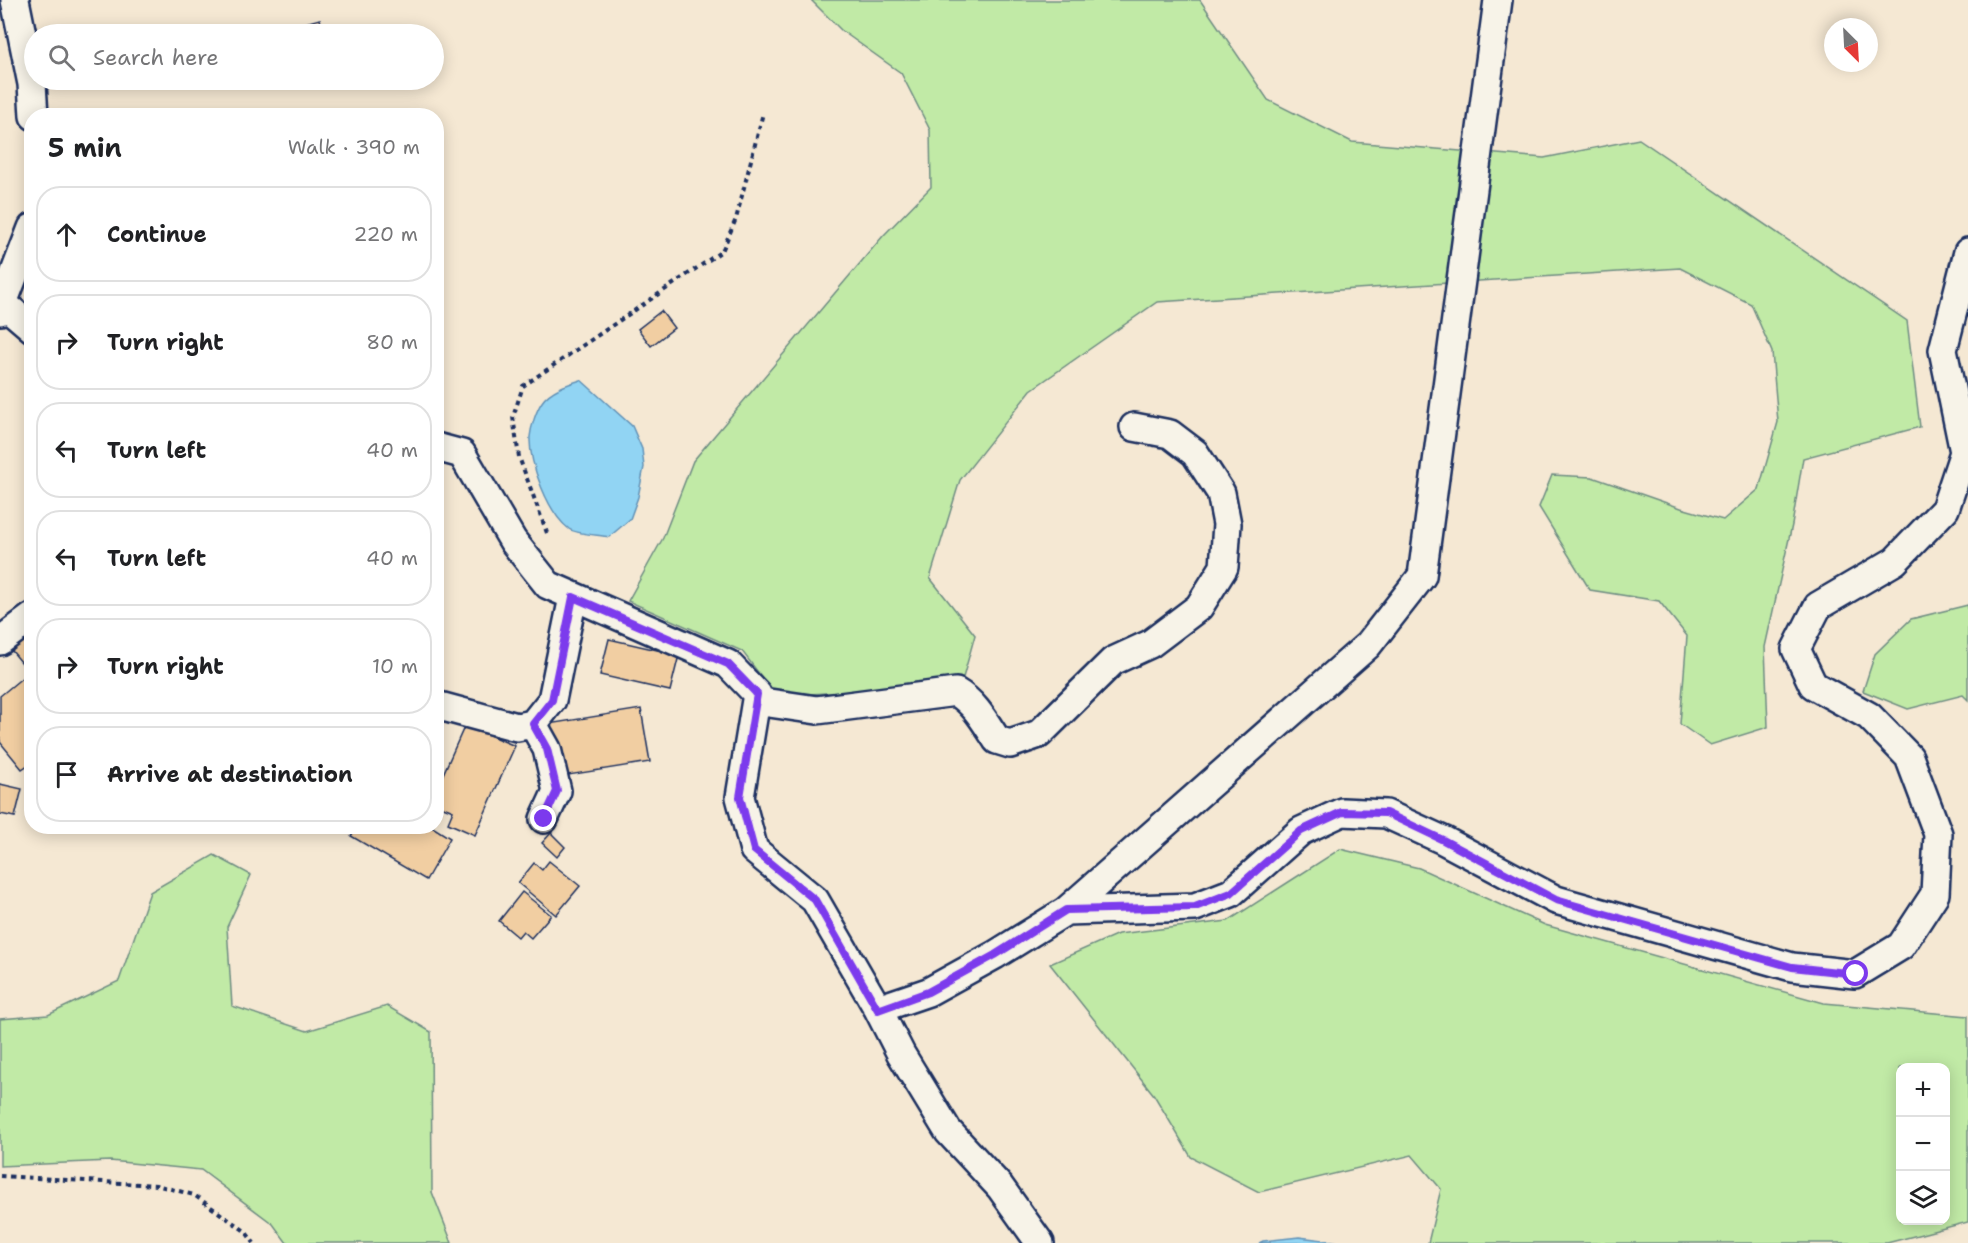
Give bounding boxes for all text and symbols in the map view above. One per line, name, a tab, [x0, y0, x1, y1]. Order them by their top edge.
north arrow	[1824, 18, 1878, 72]
search box	[24, 24, 444, 90]
icon: search	[45, 41, 78, 74]
text: Search here	[93, 43, 219, 72]
text: 5 min	[48, 130, 122, 165]
text: Walk · 390 m	[288, 134, 420, 160]
icon: ahead	[50, 218, 83, 251]
text: Continue	[107, 220, 207, 249]
text: 220 m	[354, 221, 418, 247]
icon: right	[50, 326, 83, 359]
text: Turn right	[107, 328, 224, 357]
text: 80 m	[366, 329, 418, 355]
icon: left	[50, 434, 83, 467]
text: Turn left	[107, 436, 206, 465]
text: 40 m	[366, 437, 418, 463]
icon: left	[50, 542, 83, 575]
text: Turn left	[107, 544, 206, 573]
text: 40 m	[366, 545, 418, 571]
icon: right	[50, 650, 83, 683]
text: Turn right	[107, 652, 224, 681]
text: 10 m	[372, 653, 418, 679]
icon: arrive	[50, 758, 83, 791]
text: Arrive at destination	[107, 760, 353, 789]
route end	[530, 805, 556, 831]
route start	[1842, 960, 1868, 986]
map controls	[1896, 1063, 1950, 1225]
button: +	[1896, 1063, 1950, 1117]
button: −	[1896, 1117, 1950, 1171]
button: layers	[1896, 1171, 1950, 1225]

